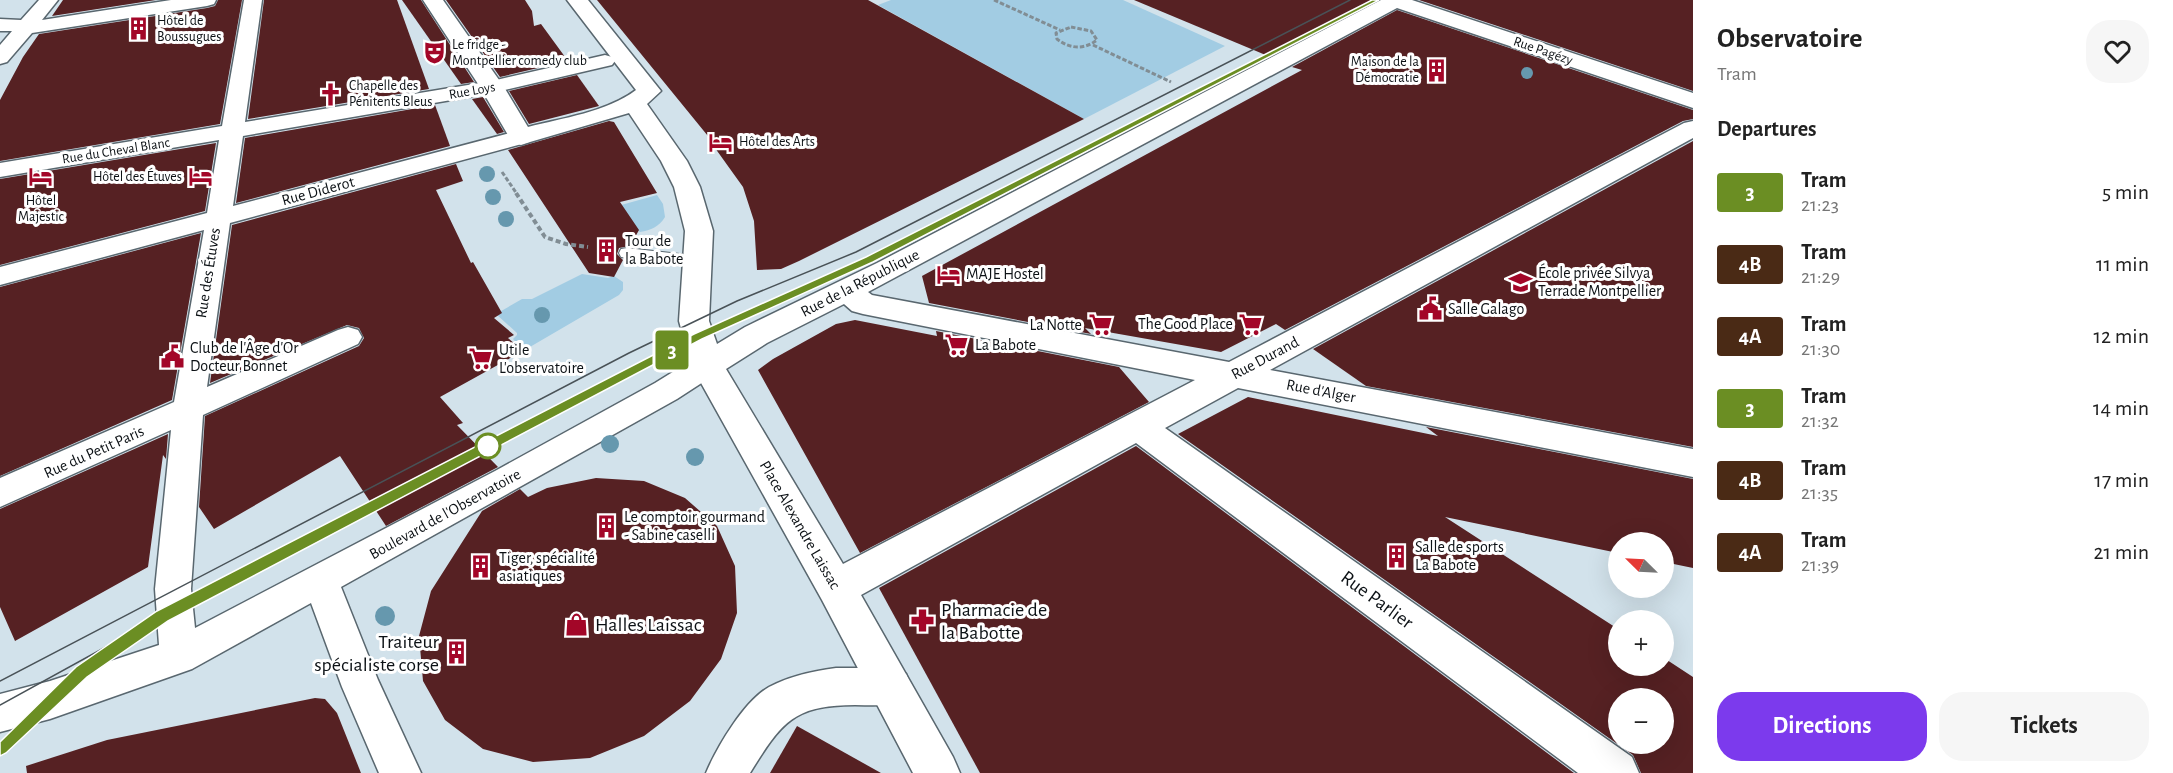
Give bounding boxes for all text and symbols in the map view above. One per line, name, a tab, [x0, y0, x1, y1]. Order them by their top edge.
place label: Hôtel de Boussugues	[157, 14, 221, 44]
building icon: Hôtel de Boussugues	[126, 16, 152, 42]
button: heart	[2086, 20, 2149, 83]
text: Observatoire	[1717, 25, 1862, 53]
street label: Rue Pagézy	[1512, 34, 1575, 68]
place label: Le fridge - Montpellier comedy club	[452, 38, 587, 68]
theatre icon: Le fridge - Montpellier comedy club	[421, 40, 447, 66]
place label: Maison de la Démocratie	[1351, 55, 1420, 85]
building icon: Maison de la Démocratie	[1424, 57, 1450, 83]
text: Tram	[1717, 64, 1757, 84]
place label: Chapelle des Pénitents Bleus	[349, 79, 432, 109]
street label: Rue Loys	[448, 80, 496, 102]
church icon: Chapelle des Pénitents Bleus	[318, 81, 344, 107]
text: Departures	[1717, 118, 1817, 140]
hotel icon: Hôtel des Arts	[708, 129, 734, 155]
street label: Rue du Cheval Blanc	[61, 135, 171, 166]
place label: Hôtel des Arts	[739, 135, 815, 149]
hotel icon: Hôtel Majestic	[28, 164, 54, 190]
hotel icon: Hôtel des Étuves	[187, 164, 213, 190]
place label: Hôtel des Étuves	[93, 167, 182, 184]
text: Tram	[1801, 169, 1846, 191]
street label: Rue Diderot	[280, 174, 356, 208]
text: 5 min	[2102, 181, 2149, 203]
text: 3	[1745, 182, 1755, 203]
place label: Hôtel Majestic	[18, 194, 65, 224]
text: 21:23	[1801, 195, 1839, 215]
street label: Rue des Étuves	[191, 226, 223, 319]
place label: Tour de la Babote	[625, 233, 683, 267]
building icon: Tour de la Babote	[594, 237, 620, 263]
text: Tram	[1801, 241, 1846, 263]
street label: Rue de la République	[798, 246, 922, 320]
text: 11 min	[2096, 253, 2149, 275]
text: 4B	[1739, 254, 1761, 275]
hotel icon: MAJE Hostel	[935, 261, 961, 287]
place label: École privée Silvya Terrade Montpellier	[1538, 263, 1662, 299]
place label: MAJE Hostel	[966, 266, 1044, 282]
text: 21:29	[1801, 267, 1840, 287]
school or university icon: École privée Silvya Terrade Montpellier	[1507, 269, 1533, 295]
public building icon: Salle Galago	[1417, 296, 1443, 322]
place label: Salle Galago	[1448, 301, 1525, 317]
supermarket icon: The Good Place	[1238, 311, 1264, 337]
supermarket icon: La Notte	[1087, 312, 1113, 338]
text: Tram	[1801, 313, 1846, 335]
place label: The Good Place	[1138, 316, 1233, 332]
place label: La Notte	[1029, 317, 1082, 333]
text: 12 min	[2094, 325, 2149, 347]
text: 4A	[1738, 326, 1762, 347]
line badge: 3	[652, 330, 692, 370]
supermarket icon: La Babote	[944, 332, 970, 358]
street label: Rue Durand	[1229, 334, 1301, 382]
place label: La Babote	[975, 337, 1036, 353]
place label: Club de l'Âge d'Or Docteur Bonnet	[190, 338, 299, 374]
text: 21:30	[1801, 339, 1840, 359]
text: 3	[667, 340, 677, 361]
place label: Utile L'observatoire	[499, 342, 584, 376]
public building icon: Club de l'Âge d'Or Docteur Bonnet	[159, 344, 185, 370]
supermarket icon: Utile L'observatoire	[468, 346, 494, 372]
street label: Rue d'Alger	[1285, 376, 1358, 406]
text: Tram	[1801, 385, 1846, 407]
text: 14 min	[2093, 397, 2149, 419]
text: 3	[1745, 398, 1755, 419]
text: 21:32	[1801, 411, 1839, 431]
street label: Rue du Petit Paris	[42, 423, 146, 481]
unlabelled marker	[475, 433, 501, 459]
text: Tram	[1801, 457, 1846, 479]
street label: Place Alexandre Laissac	[757, 458, 843, 592]
street label: Boulevard de l'Observatoire	[367, 466, 523, 562]
text: 17 min	[2094, 469, 2149, 491]
text: 4B	[1739, 470, 1761, 491]
text: 21:35	[1801, 483, 1838, 503]
place label: Le comptoir gourmand - Sabine caselli	[624, 509, 765, 543]
building icon: Le comptoir gourmand - Sabine caselli	[593, 513, 619, 539]
text: Tram	[1801, 529, 1846, 551]
north arrow	[1608, 532, 1674, 598]
map controls	[1608, 532, 1674, 754]
place label: Salle de sports La Babote	[1415, 539, 1504, 573]
text: 21 min	[2094, 541, 2149, 563]
text: 4A	[1738, 542, 1762, 563]
building icon: Salle de sports La Babote	[1384, 543, 1410, 569]
place label: Tiger, spécialité asiatiques	[499, 550, 595, 584]
building icon: Tiger, spécialité asiatiques	[468, 554, 494, 580]
text: 21:39	[1801, 555, 1839, 575]
street label: Rue Parlier	[1337, 567, 1417, 633]
place label: Pharmacie de la Babotte	[941, 600, 1047, 643]
pharmacy icon: Pharmacie de la Babotte	[910, 608, 936, 634]
button: +	[1608, 610, 1674, 676]
shop icon: Halles Laissac	[564, 612, 590, 638]
place label: Halles Laissac	[595, 615, 702, 635]
place label: Traiteur spécialiste corse	[314, 632, 440, 675]
building icon: Traiteur spécialiste corse	[444, 640, 470, 666]
button: −	[1608, 688, 1674, 754]
button: Directions	[1717, 692, 1927, 761]
button: Tickets	[1939, 692, 2149, 761]

